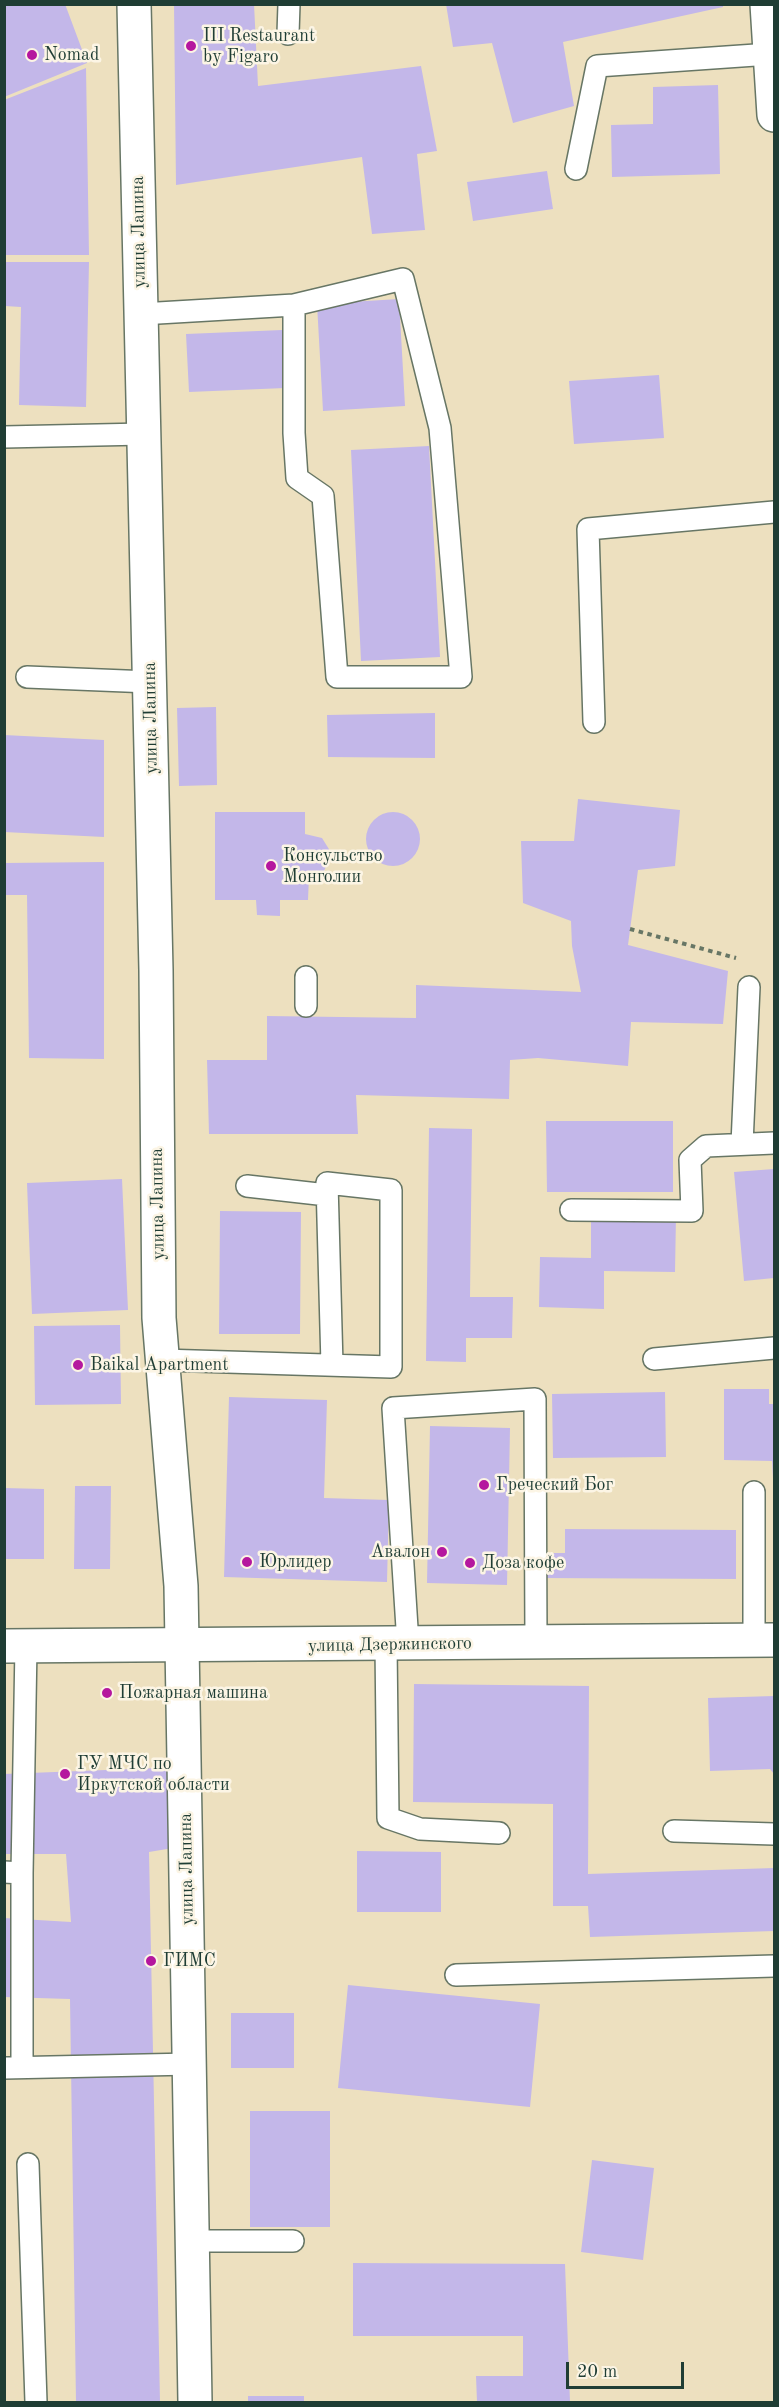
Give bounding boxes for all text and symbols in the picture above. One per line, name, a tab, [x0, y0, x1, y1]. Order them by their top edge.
place label: III Restaurant by Figaro	[203, 25, 315, 68]
marker: III Restaurant by Figaro	[184, 39, 198, 53]
place label: Nomad	[44, 44, 99, 66]
marker: Nomad	[25, 48, 39, 62]
street label: улица Лапина	[127, 176, 151, 288]
street label: улица Лапина	[139, 662, 163, 774]
place label: Консульство Монголии	[283, 845, 383, 888]
marker: Консульство Монголии	[264, 859, 278, 873]
street label: улица Лапина	[146, 1148, 170, 1260]
place label: Baikal Apartment	[90, 1354, 229, 1376]
marker: Baikal Apartment	[71, 1358, 85, 1372]
place label: Греческий Бог	[496, 1474, 613, 1496]
marker: Греческий Бог	[477, 1478, 491, 1492]
place label: Авалон	[371, 1541, 430, 1563]
marker: Авалон	[435, 1545, 449, 1559]
place label: Юрлидер	[259, 1551, 332, 1573]
place label: Доза кофе	[482, 1552, 564, 1574]
marker: Юрлидер	[240, 1555, 254, 1569]
marker: Доза кофе	[463, 1556, 477, 1570]
street label: улица Дзержинского	[308, 1633, 472, 1657]
place label: Пожарная машина	[119, 1682, 268, 1704]
marker: Пожарная машина	[100, 1686, 114, 1700]
place label: ГУ МЧС по Иркутской области	[77, 1753, 230, 1796]
marker: ГУ МЧС по Иркутской области	[58, 1767, 72, 1781]
street label: улица Лапина	[175, 1813, 199, 1925]
place label: ГИМС	[163, 1950, 216, 1972]
marker: ГИМС	[144, 1954, 158, 1968]
scale bar	[569, 2350, 688, 2388]
text: 20 m	[577, 2363, 617, 2381]

